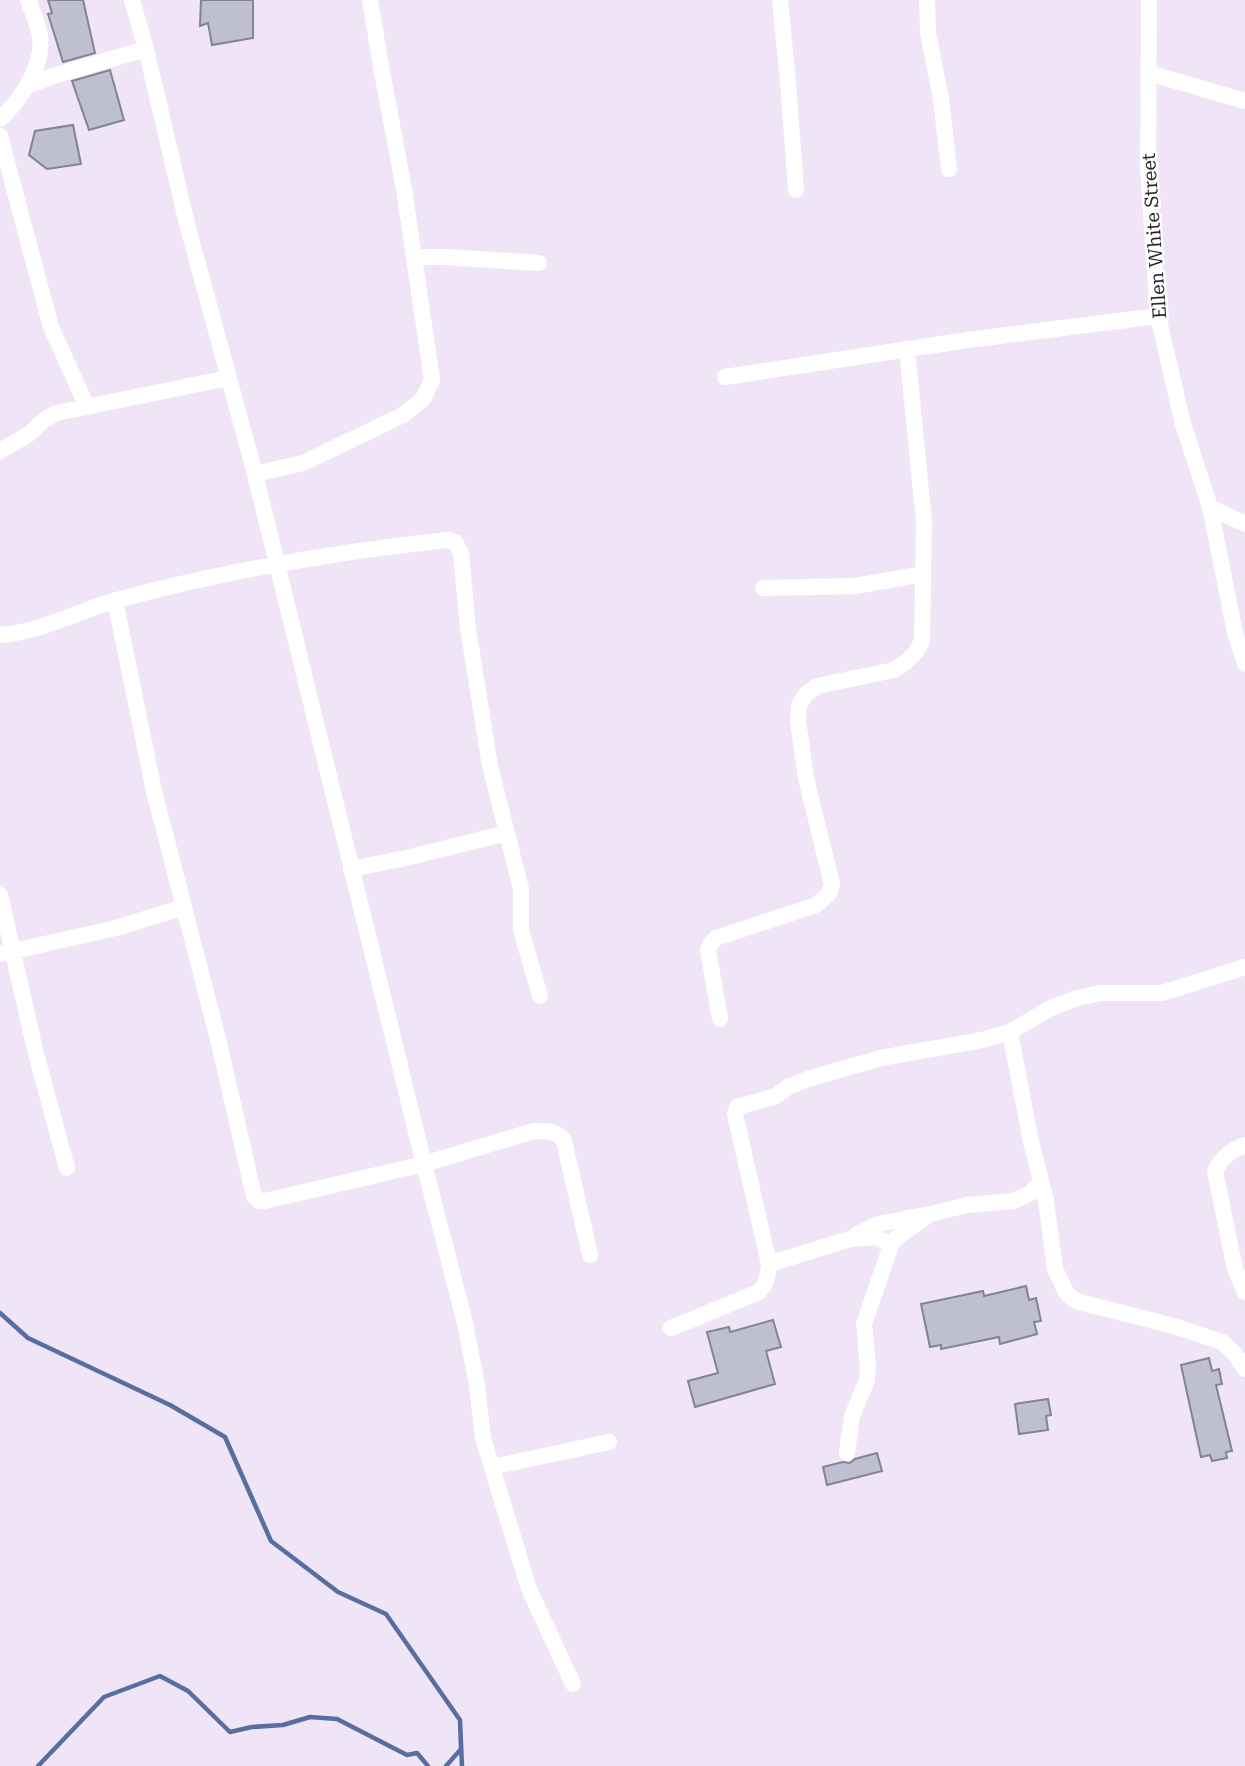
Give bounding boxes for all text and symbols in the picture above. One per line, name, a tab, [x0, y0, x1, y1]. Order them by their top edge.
street label: Ellen White Street	[1137, 152, 1171, 320]

